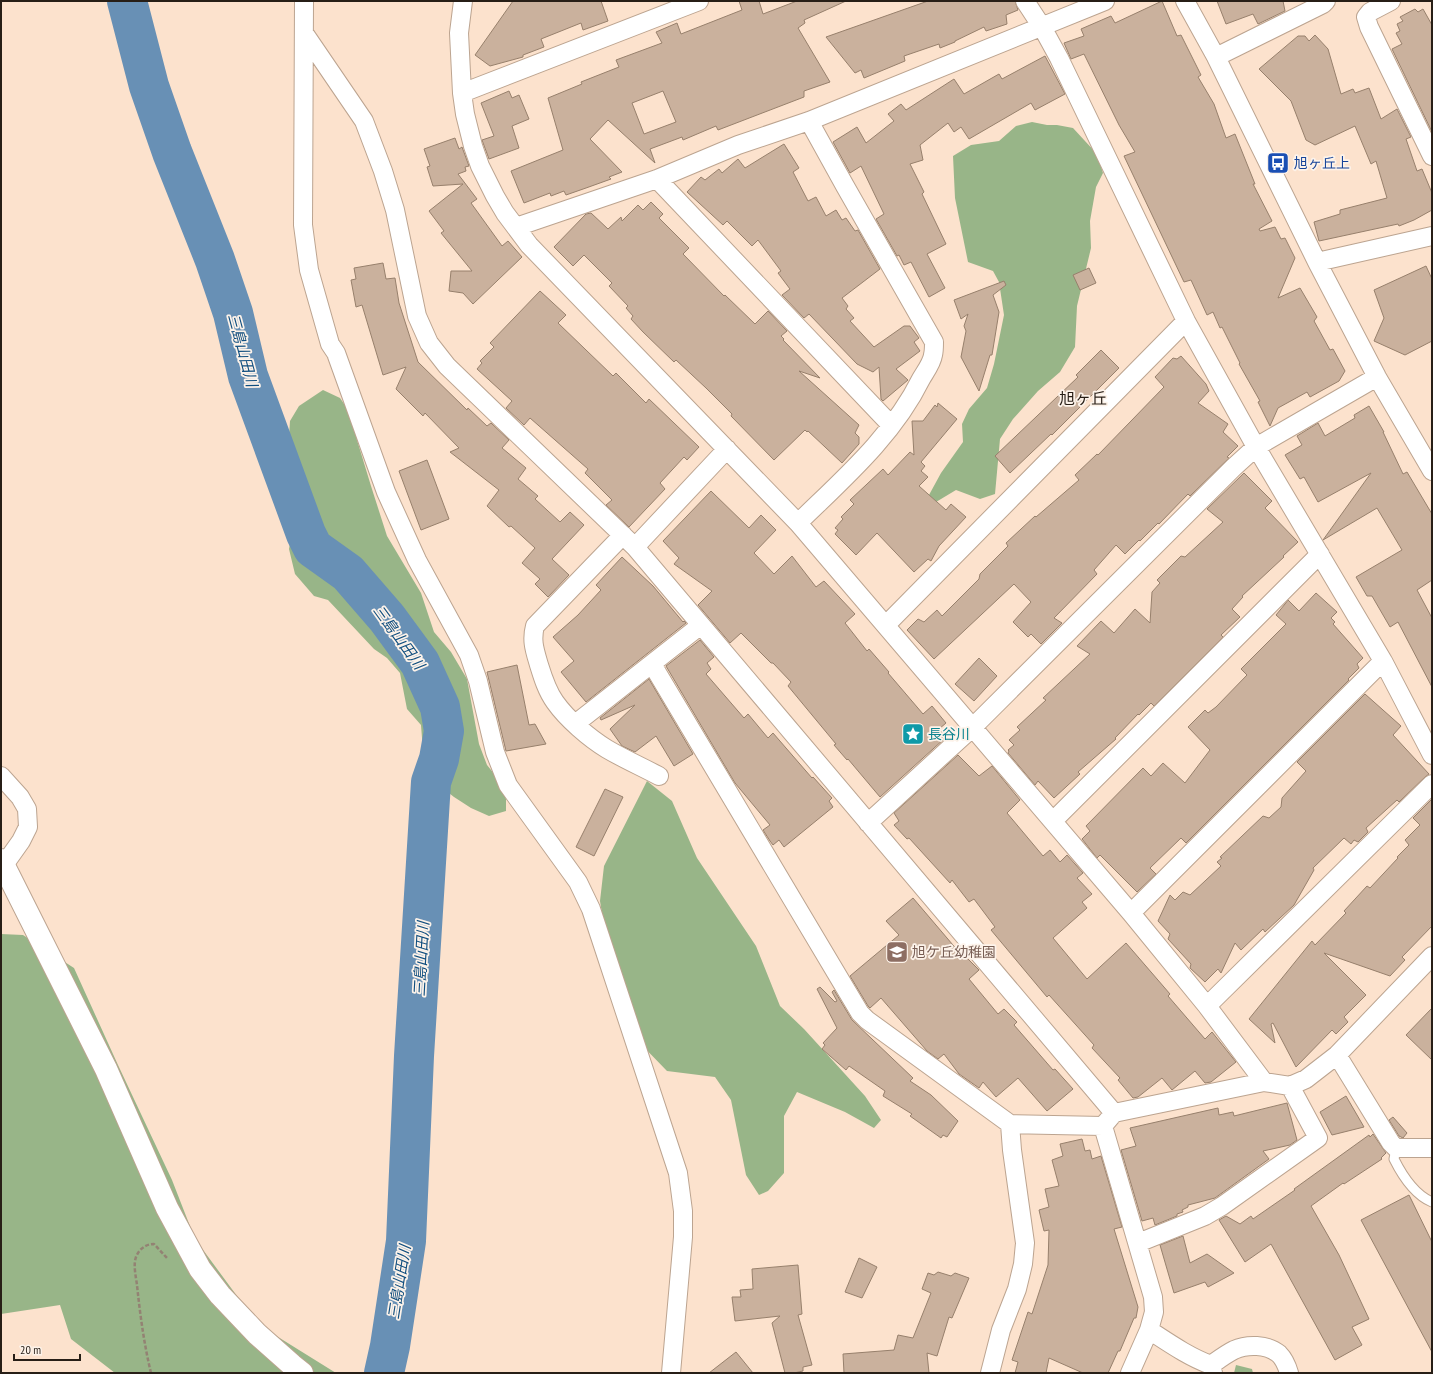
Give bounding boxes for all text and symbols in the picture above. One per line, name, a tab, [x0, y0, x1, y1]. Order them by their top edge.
bus stop icon: 旭ヶ丘上	[1265, 150, 1291, 176]
place label: 旭ヶ丘上	[1294, 154, 1350, 172]
water label: 三島山田川	[224, 311, 262, 391]
district label: 旭ヶ丘	[1059, 388, 1107, 408]
water label: 三島山田川	[369, 601, 430, 675]
place icon: 長谷川	[900, 721, 926, 747]
place label: 長谷川	[928, 725, 970, 743]
water label: 三島山田川	[410, 919, 433, 997]
school or university icon: 旭ケ丘幼稚園	[884, 939, 910, 965]
place label: 旭ケ丘幼稚園	[912, 943, 996, 961]
water label: 三島山田川	[384, 1242, 415, 1321]
scale bar	[14, 1336, 80, 1362]
text: 20 m	[20, 1342, 41, 1357]

